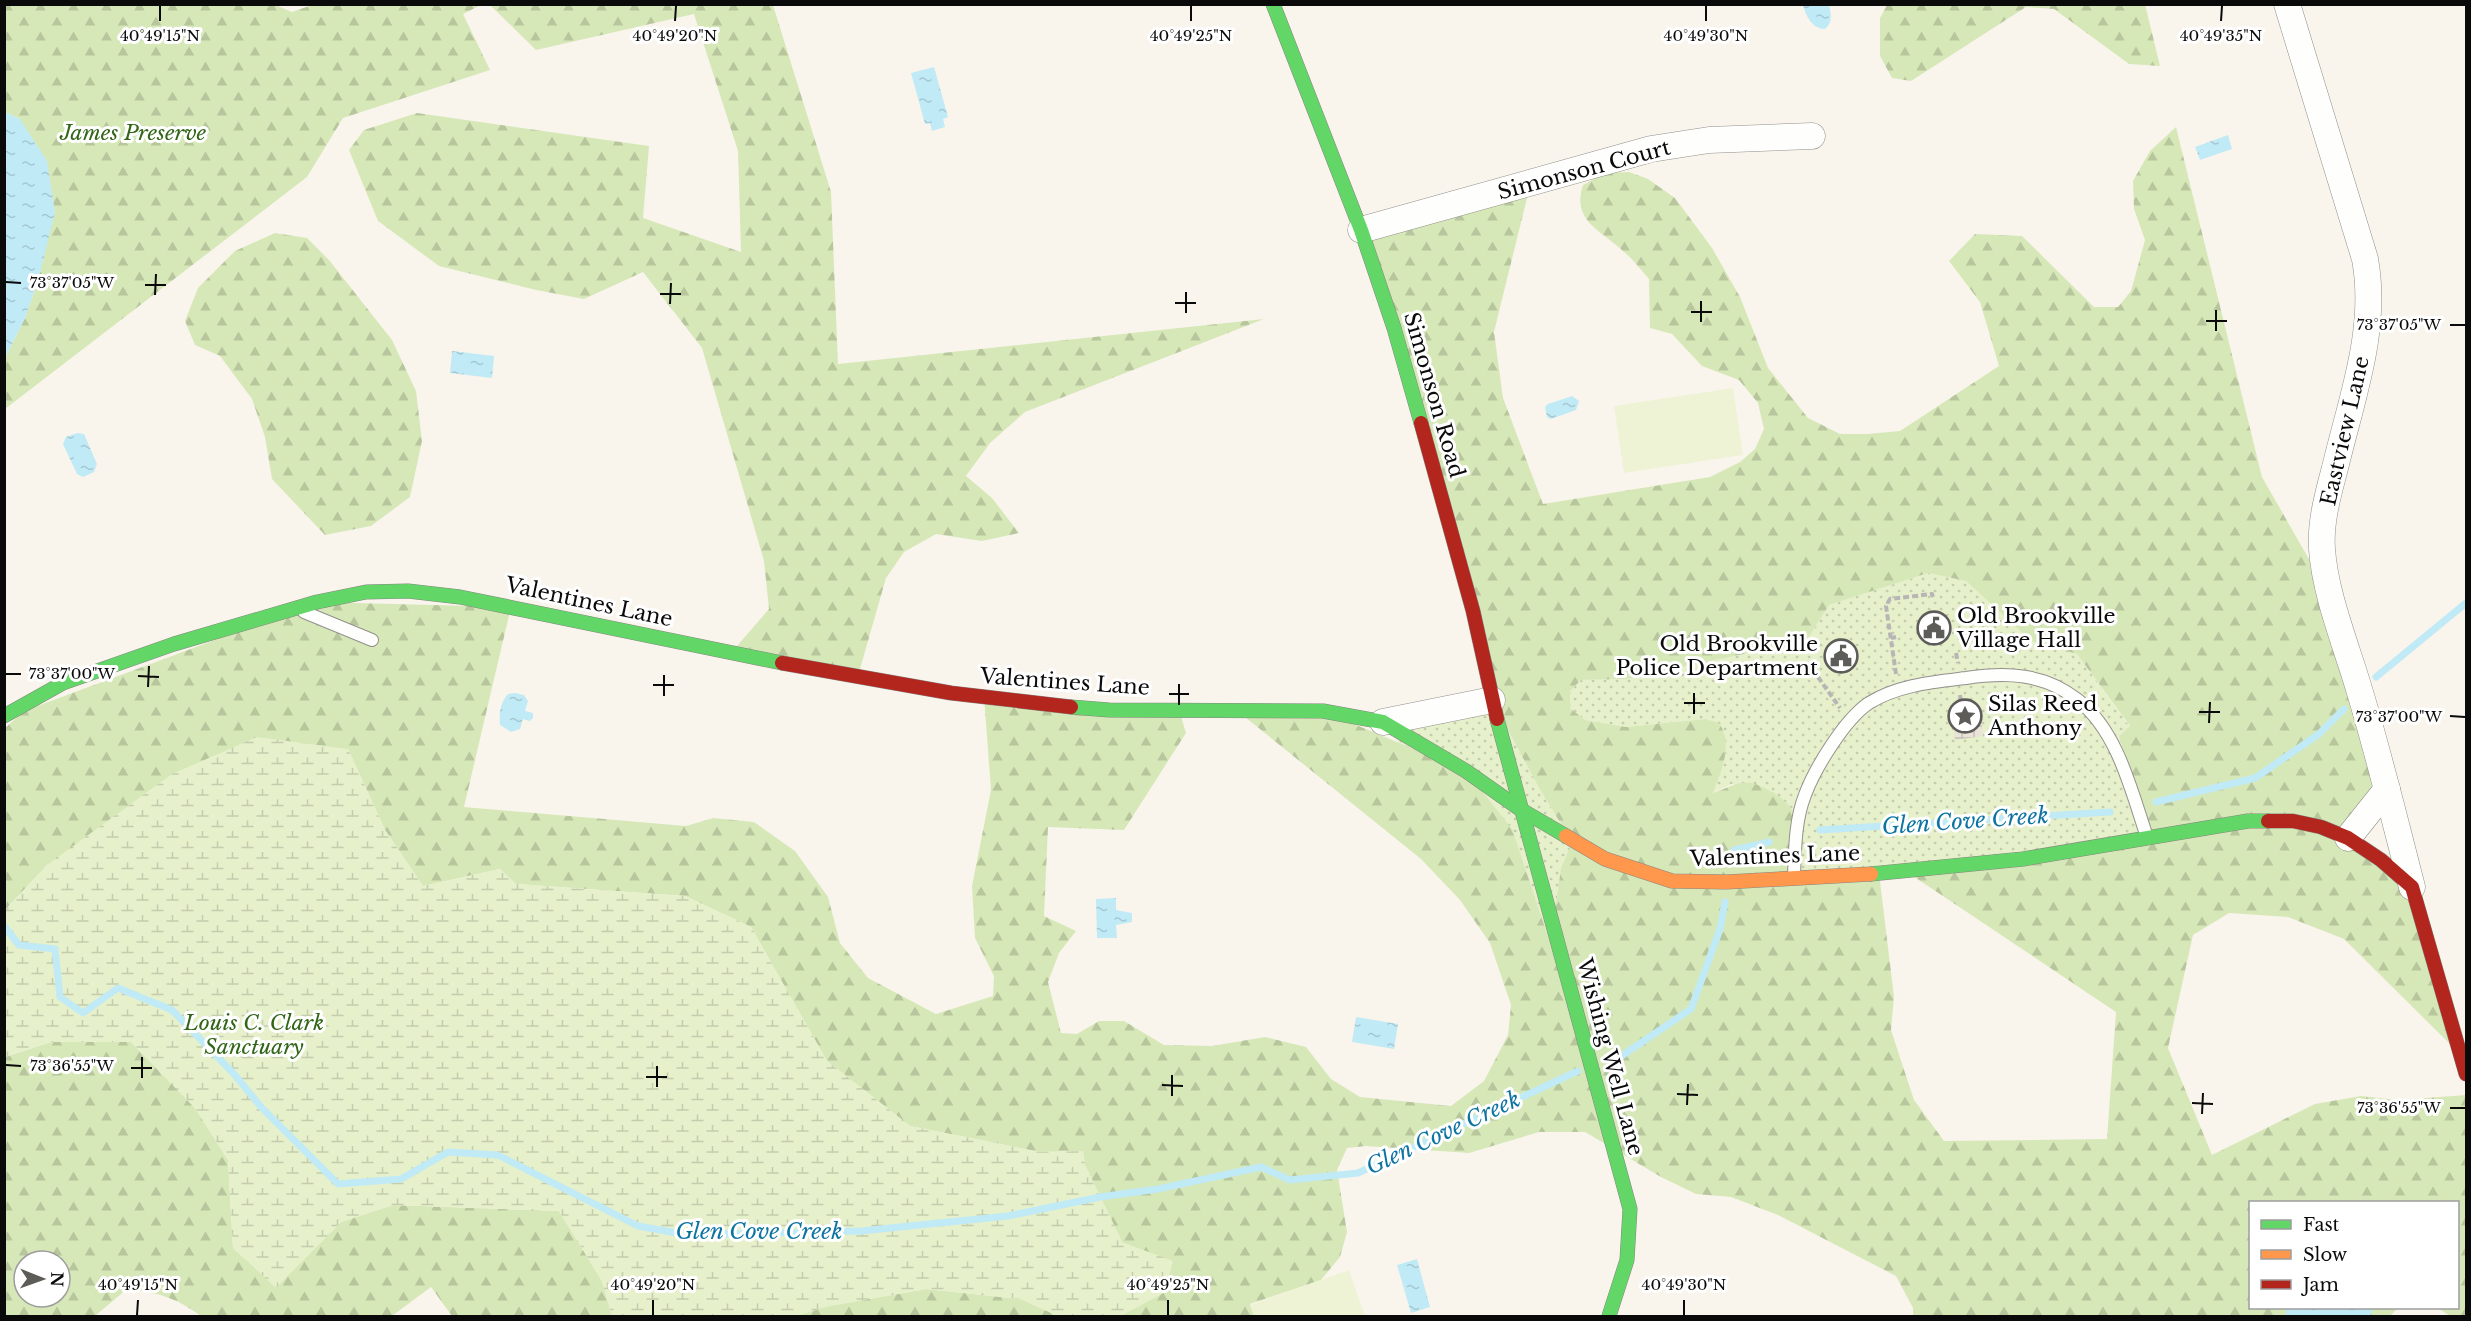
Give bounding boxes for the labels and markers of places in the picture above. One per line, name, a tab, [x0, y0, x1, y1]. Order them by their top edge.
place label: Old Brookville Village Hall	[1956, 603, 2116, 653]
public building icon: Old Brookville Village Hall	[1916, 610, 1952, 646]
place label: Old Brookville Police Department	[1616, 631, 1818, 681]
public building icon: Old Brookville Police Department	[1823, 638, 1859, 674]
place label: Silas Reed Anthony	[1987, 691, 2097, 741]
place icon: Silas Reed Anthony	[1947, 698, 1983, 734]

